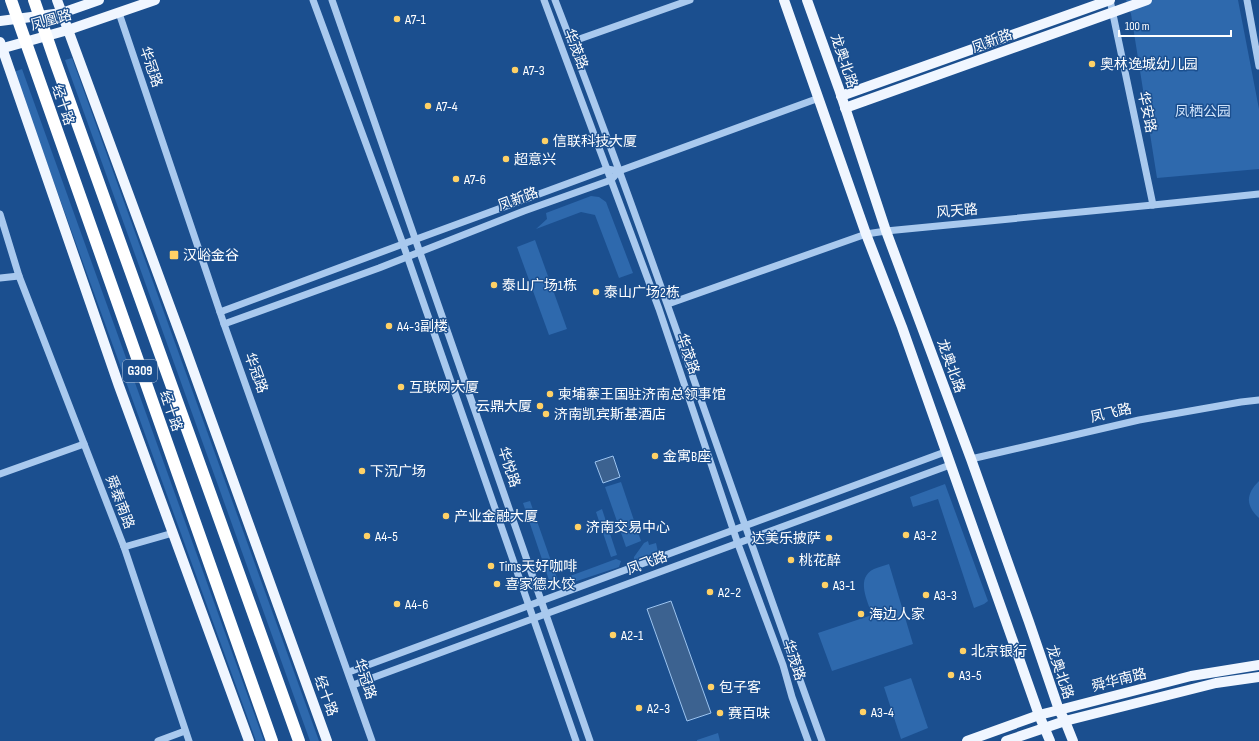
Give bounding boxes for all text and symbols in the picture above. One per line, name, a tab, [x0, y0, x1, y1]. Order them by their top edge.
street label: 凤凰路	[28, 6, 74, 34]
place label: A7-1	[404, 11, 426, 28]
scale bar	[1119, 12, 1231, 38]
marker: A7-1	[392, 14, 402, 24]
text: 100 m	[1125, 19, 1150, 34]
street label: 华茂路	[561, 26, 591, 72]
street label: 凤新路	[969, 26, 1015, 56]
street label: 龙奥北路	[827, 32, 861, 90]
street label: 华冠路	[136, 44, 166, 90]
place label: 奥林逸城幼儿园	[1100, 56, 1198, 73]
marker: 奥林逸城幼儿园	[1087, 59, 1097, 69]
place label: A7-3	[522, 62, 545, 79]
marker: A7-3	[510, 65, 520, 75]
street label: 经十路	[48, 82, 78, 128]
street label: 华安路	[1134, 90, 1160, 134]
place label: A7-4	[435, 98, 458, 115]
marker: A7-4	[423, 101, 433, 111]
park label: 凤栖公园	[1175, 103, 1231, 120]
place label: 信联科技大厦	[553, 133, 637, 150]
marker: 信联科技大厦	[540, 136, 550, 146]
place label: 超意兴	[514, 151, 556, 168]
marker: 超意兴	[501, 154, 511, 164]
place label: A7-6	[463, 171, 486, 188]
marker: A7-6	[451, 174, 461, 184]
street label: 凤新路	[495, 184, 541, 214]
street label: 风天路	[935, 201, 979, 221]
place label: 汉峪金谷	[183, 247, 239, 264]
marker: 汉峪金谷	[168, 249, 180, 261]
place label: 泰山广场1栋	[502, 277, 577, 294]
marker: 泰山广场1栋	[489, 280, 499, 290]
place label: 泰山广场2栋	[604, 284, 680, 301]
marker: 泰山广场2栋	[591, 287, 601, 297]
place label: A4-3副楼	[396, 318, 448, 335]
marker: A4-3副楼	[384, 321, 394, 331]
street label: 华茂路	[673, 331, 703, 377]
street label: 龙奥北路	[933, 337, 969, 395]
street label: 华冠路	[241, 350, 271, 396]
road number: G309	[123, 360, 157, 382]
place label: 互联网大厦	[409, 379, 479, 396]
marker: 互联网大厦	[396, 382, 406, 392]
place label: 柬埔寨王国驻济南总领事馆	[558, 386, 726, 403]
street label: 经十路	[156, 388, 186, 434]
marker: 柬埔寨王国驻济南总领事馆	[545, 389, 555, 399]
place label: 云鼎大厦	[476, 398, 532, 415]
street label: 凤飞路	[1089, 400, 1133, 426]
marker: 云鼎大厦	[535, 401, 545, 411]
place label: 济南凯宾斯基酒店	[554, 406, 666, 423]
marker: 济南凯宾斯基酒店	[541, 409, 551, 419]
street label: 华悦路	[494, 444, 524, 490]
place label: 金寓B座	[663, 448, 711, 465]
marker: 金寓B座	[650, 451, 660, 461]
place label: 下沉广场	[370, 463, 426, 480]
marker: 下沉广场	[357, 466, 367, 476]
street label: 舜泰南路	[102, 473, 138, 531]
place label: 产业金融大厦	[454, 508, 538, 525]
marker: 产业金融大厦	[441, 511, 451, 521]
place label: 济南交易中心	[586, 519, 670, 536]
marker: 济南交易中心	[573, 522, 583, 532]
place label: A3-2	[913, 527, 937, 544]
place label: A4-5	[374, 528, 398, 545]
place label: 达美乐披萨	[751, 530, 821, 547]
marker: A3-2	[901, 530, 911, 540]
marker: A4-5	[362, 531, 372, 541]
marker: 达美乐披萨	[824, 533, 834, 543]
street label: 凤飞路	[624, 548, 670, 578]
place label: 桃花醉	[799, 552, 841, 569]
marker: 桃花醉	[786, 555, 796, 565]
place label: Tims天好咖啡	[499, 558, 577, 575]
marker: Tims天好咖啡	[486, 561, 496, 571]
place label: 喜家德水饺	[505, 576, 575, 593]
place label: A3-1	[832, 577, 855, 594]
marker: 喜家德水饺	[492, 579, 502, 589]
marker: A3-1	[820, 580, 830, 590]
place label: A2-2	[717, 584, 741, 601]
marker: A2-2	[705, 587, 715, 597]
place label: A3-3	[933, 587, 957, 604]
marker: A3-3	[921, 590, 931, 600]
place label: A4-6	[404, 596, 428, 613]
marker: A4-6	[392, 599, 402, 609]
place label: 海边人家	[869, 606, 925, 623]
marker: 海边人家	[856, 609, 866, 619]
place label: A2-1	[620, 627, 643, 644]
marker: A2-1	[608, 630, 618, 640]
street label: 华茂路	[779, 637, 809, 683]
place label: 北京银行	[971, 643, 1027, 660]
street label: 龙奥北路	[1043, 643, 1077, 701]
marker: 北京银行	[958, 646, 968, 656]
street label: 华冠路	[350, 656, 380, 702]
street label: 舜华南路	[1090, 665, 1148, 695]
place label: A3-5	[958, 667, 982, 684]
marker: A3-5	[946, 670, 956, 680]
street label: 经十路	[311, 673, 341, 719]
place label: 包子客	[719, 679, 761, 696]
marker: 包子客	[706, 682, 716, 692]
place label: A2-3	[646, 700, 670, 717]
marker: A2-3	[634, 703, 644, 713]
place label: A3-4	[870, 704, 894, 721]
place label: 赛百味	[728, 705, 770, 722]
marker: A3-4	[858, 707, 868, 717]
marker: 赛百味	[715, 708, 725, 718]

